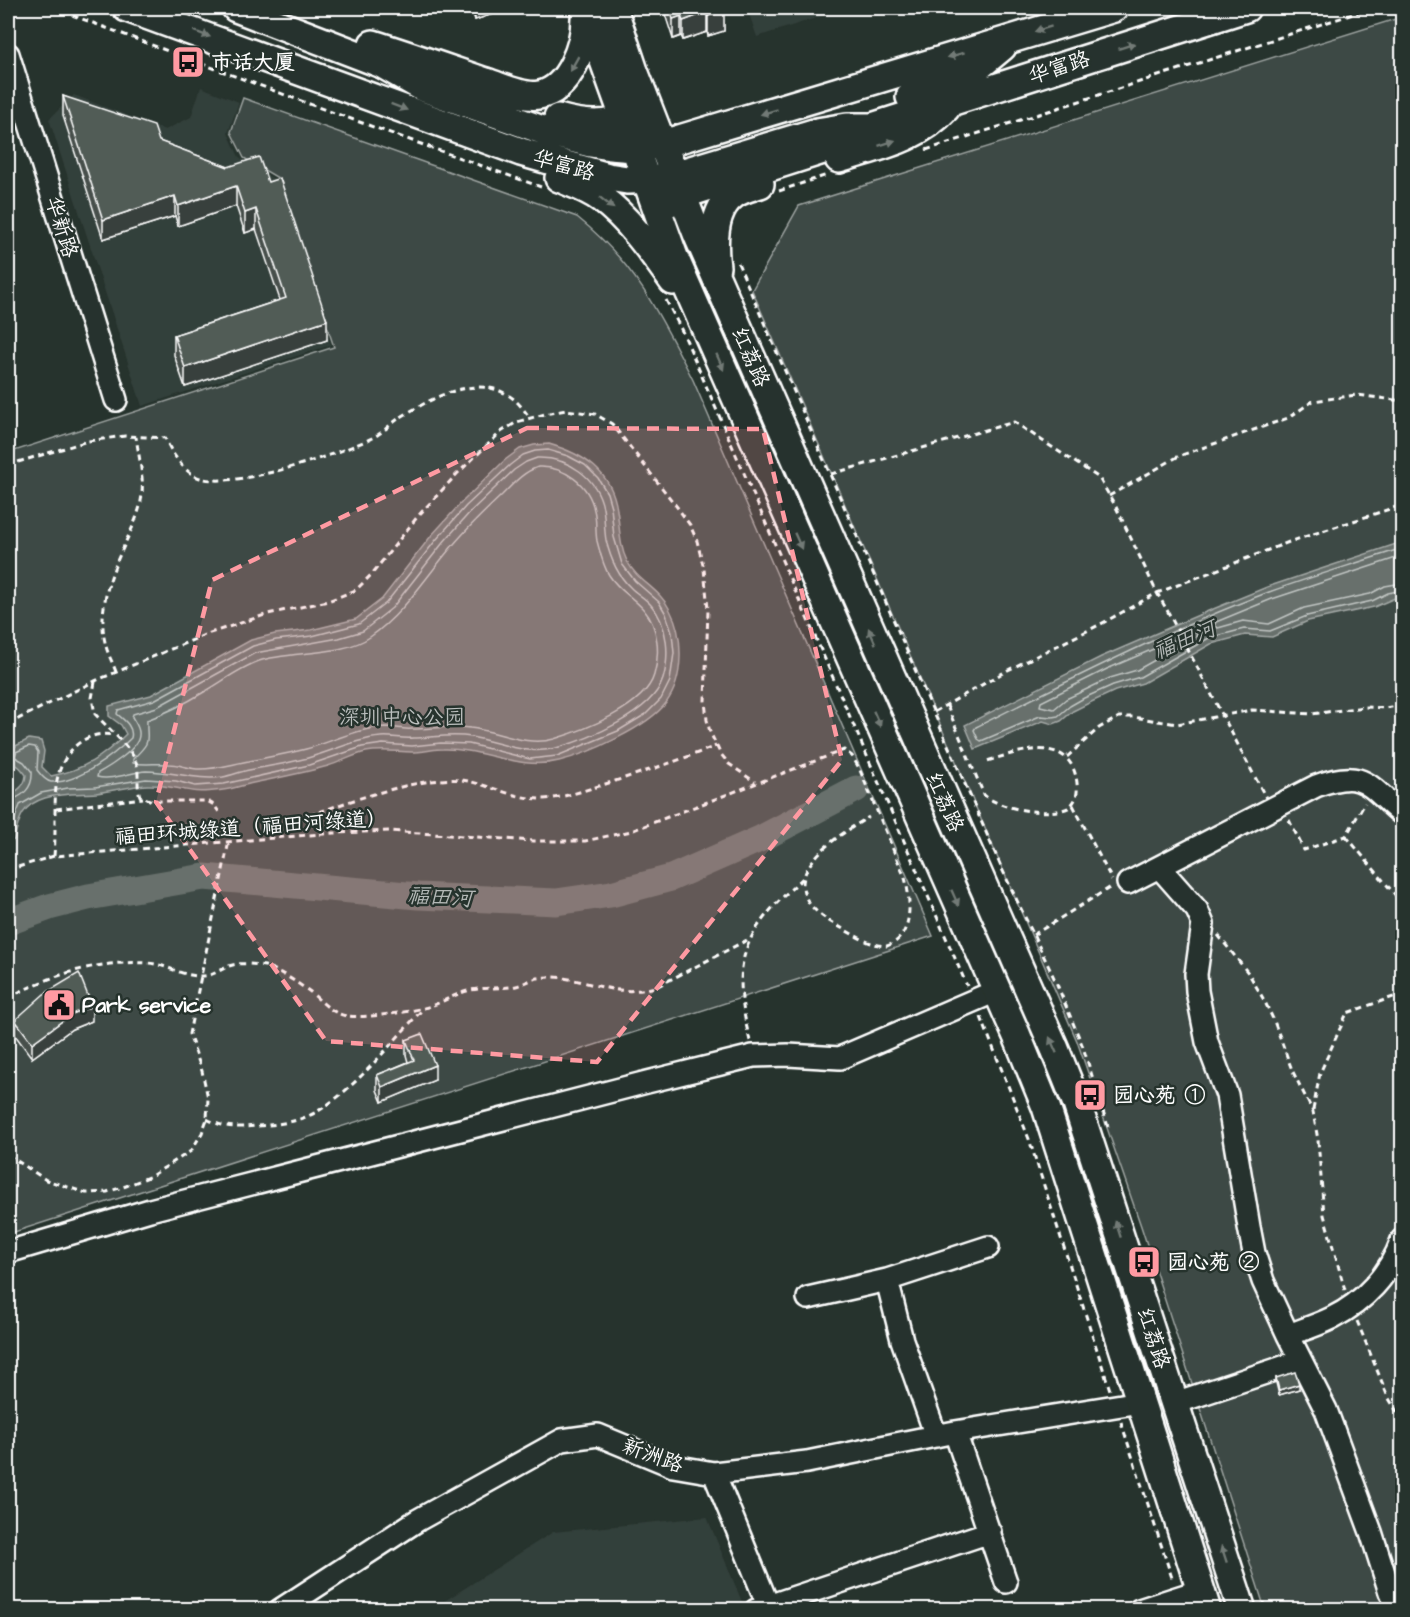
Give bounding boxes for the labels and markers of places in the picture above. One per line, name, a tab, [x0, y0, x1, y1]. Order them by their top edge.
bus stop icon: 市话大厦	[170, 44, 206, 80]
place label: 市话大厦	[211, 48, 295, 77]
public building icon: Park service	[41, 987, 77, 1023]
place label: Park service	[82, 991, 212, 1020]
bus stop icon: 园心苑 ①	[1072, 1077, 1108, 1113]
place label: 园心苑 ①	[1113, 1081, 1205, 1110]
bus stop icon: 园心苑 ②	[1126, 1244, 1162, 1280]
place label: 园心苑 ②	[1167, 1248, 1259, 1277]

